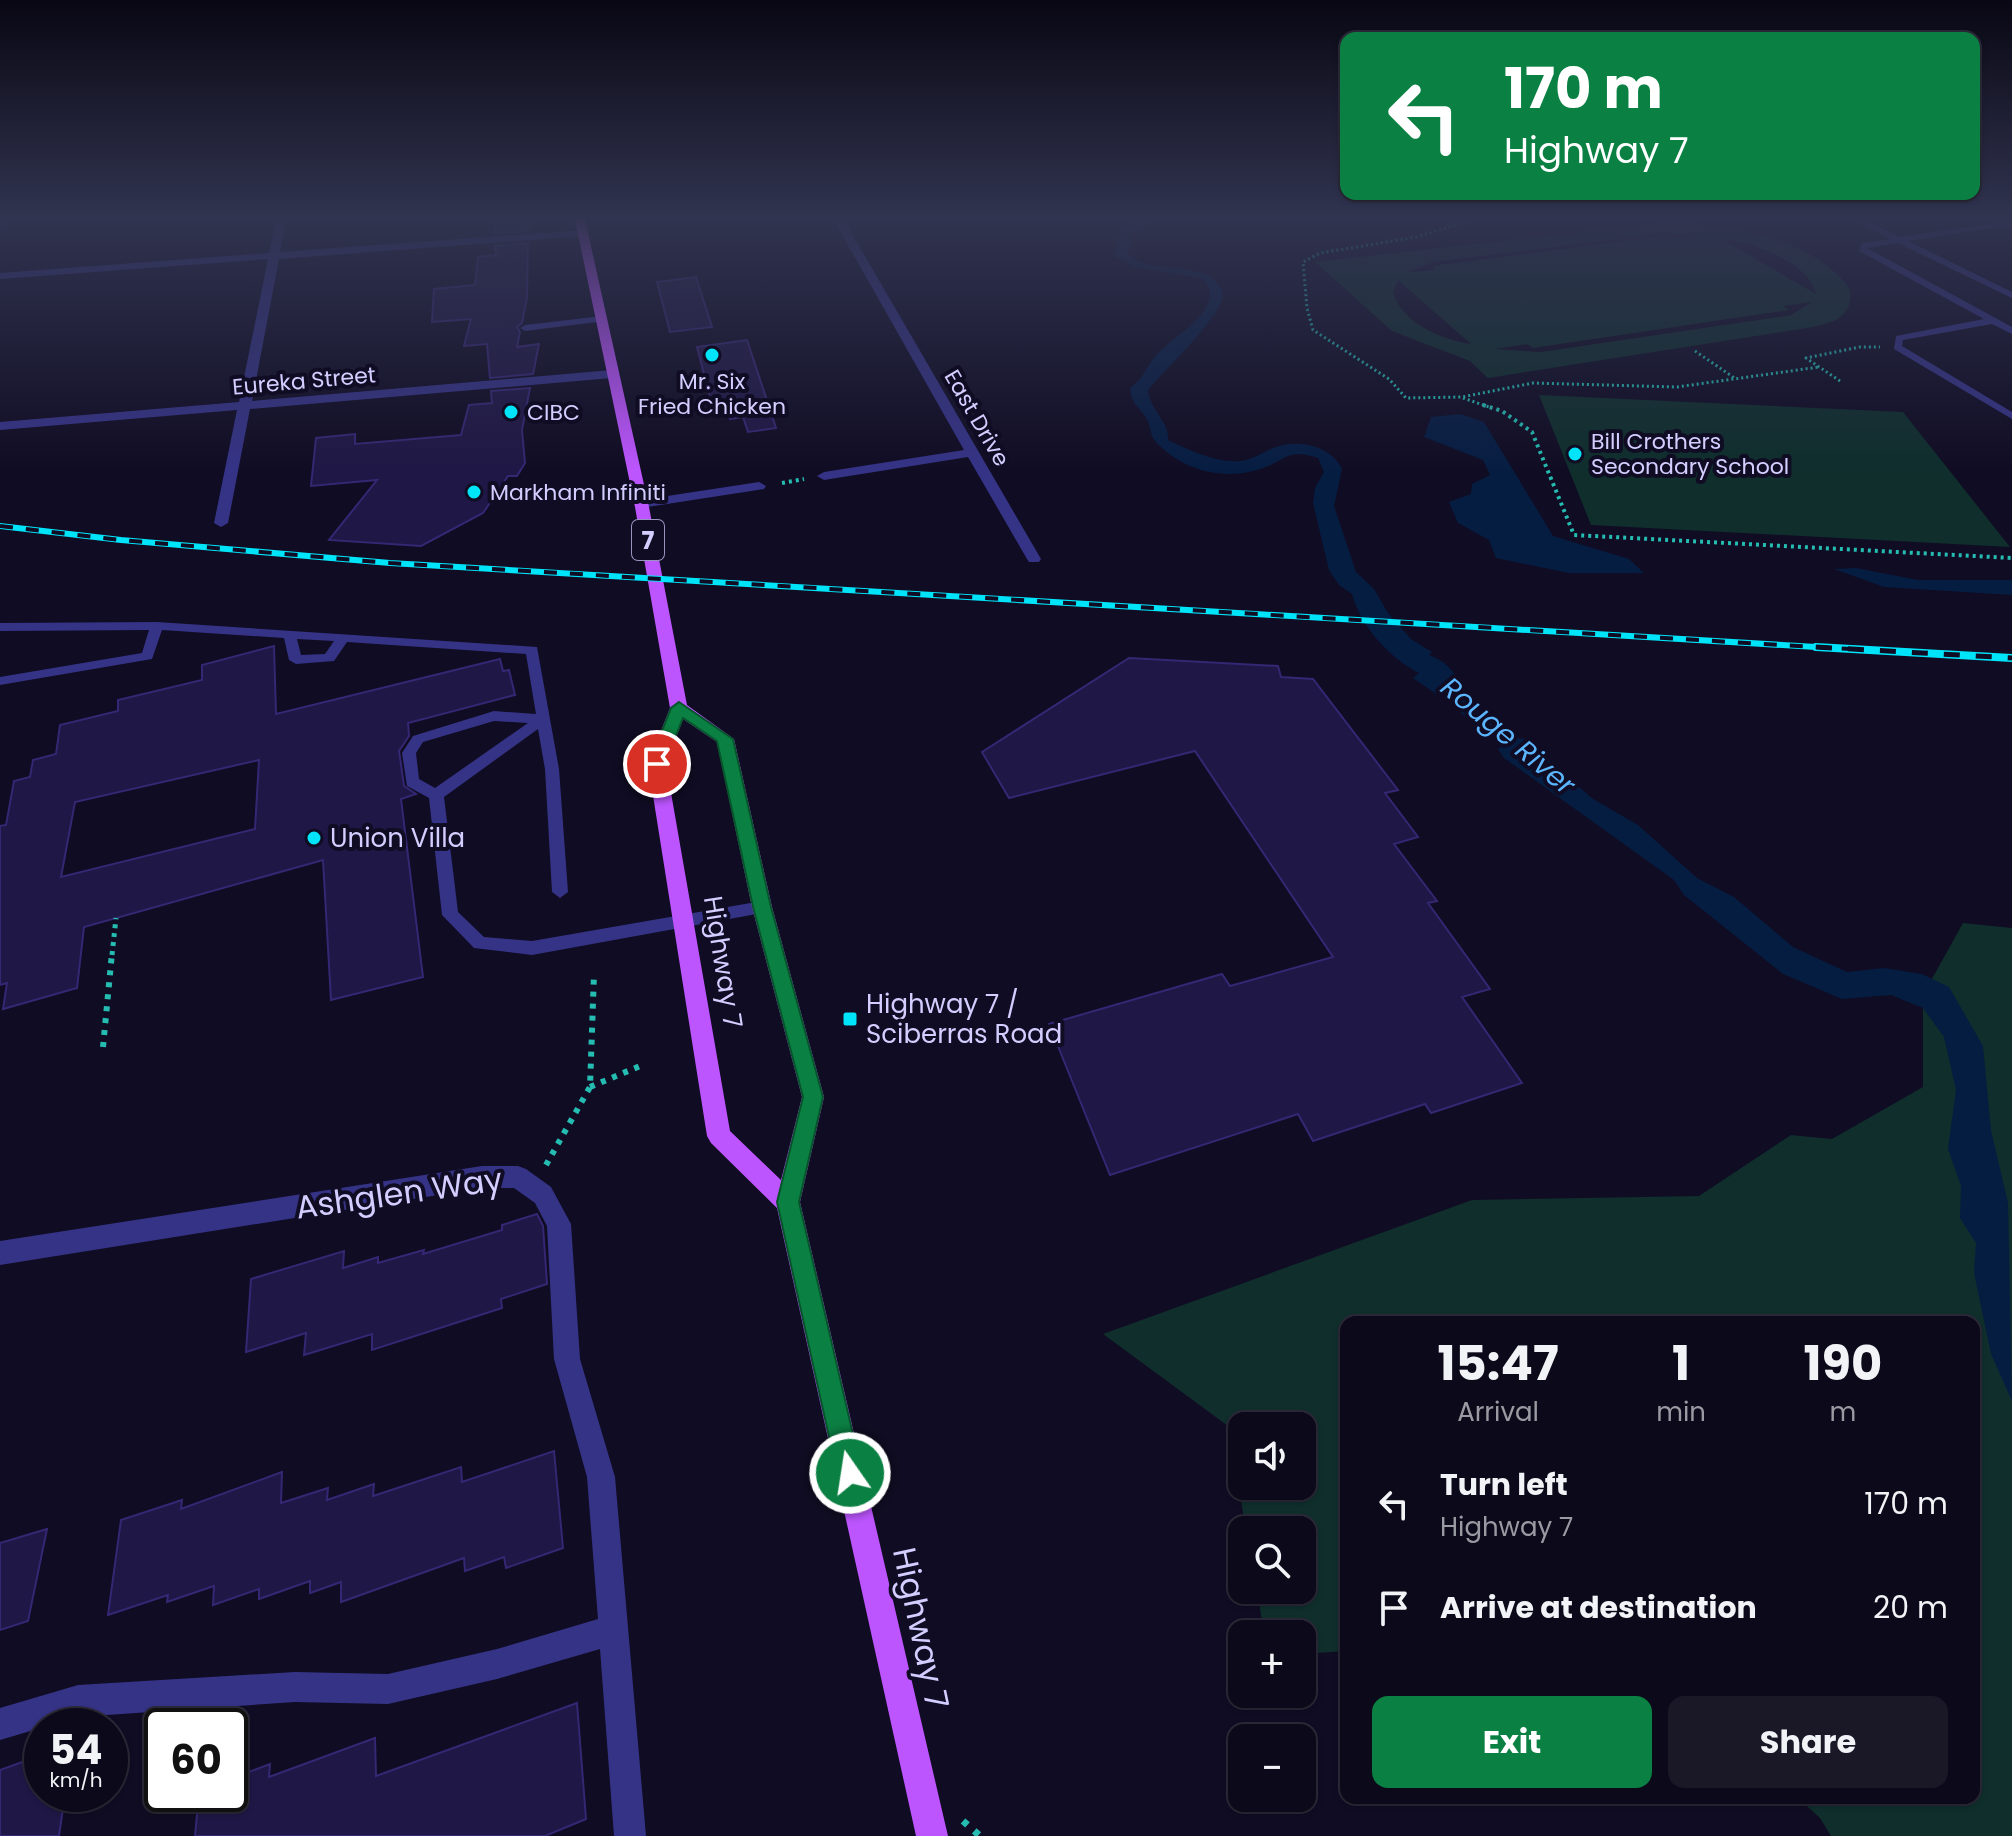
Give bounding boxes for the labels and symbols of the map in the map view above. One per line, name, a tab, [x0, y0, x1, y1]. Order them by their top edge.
marker: Mr. Six Fried Chicken	[703, 346, 721, 364]
street label: Eureka Street	[231, 359, 377, 403]
street label: East Drive	[937, 364, 1017, 472]
place label: Mr. Six Fried Chicken	[638, 366, 786, 422]
place label: CIBC	[527, 397, 580, 428]
marker: CIBC	[502, 403, 520, 421]
place label: Bill Crothers Secondary School	[1591, 426, 1789, 482]
marker: Bill Crothers Secondary School	[1566, 445, 1584, 463]
place label: Markham Infiniti	[490, 477, 666, 508]
marker: Markham Infiniti	[465, 483, 483, 501]
road number: 7	[632, 520, 664, 560]
water label: Rouge River	[1432, 668, 1584, 804]
pin	[623, 730, 691, 798]
place label: Union Villa	[330, 820, 465, 856]
marker: Union Villa	[305, 829, 323, 847]
street label: Highway 7	[695, 893, 751, 1031]
place label: Highway 7 / Sciberras Road	[866, 986, 1062, 1052]
marker: Highway 7 / Sciberras Road	[841, 1010, 859, 1028]
street label: Ashglen Way	[293, 1156, 505, 1230]
position arrow	[808, 1431, 892, 1515]
street label: Highway 7	[882, 1543, 960, 1713]
speed limit sign: 60	[144, 1708, 248, 1812]

